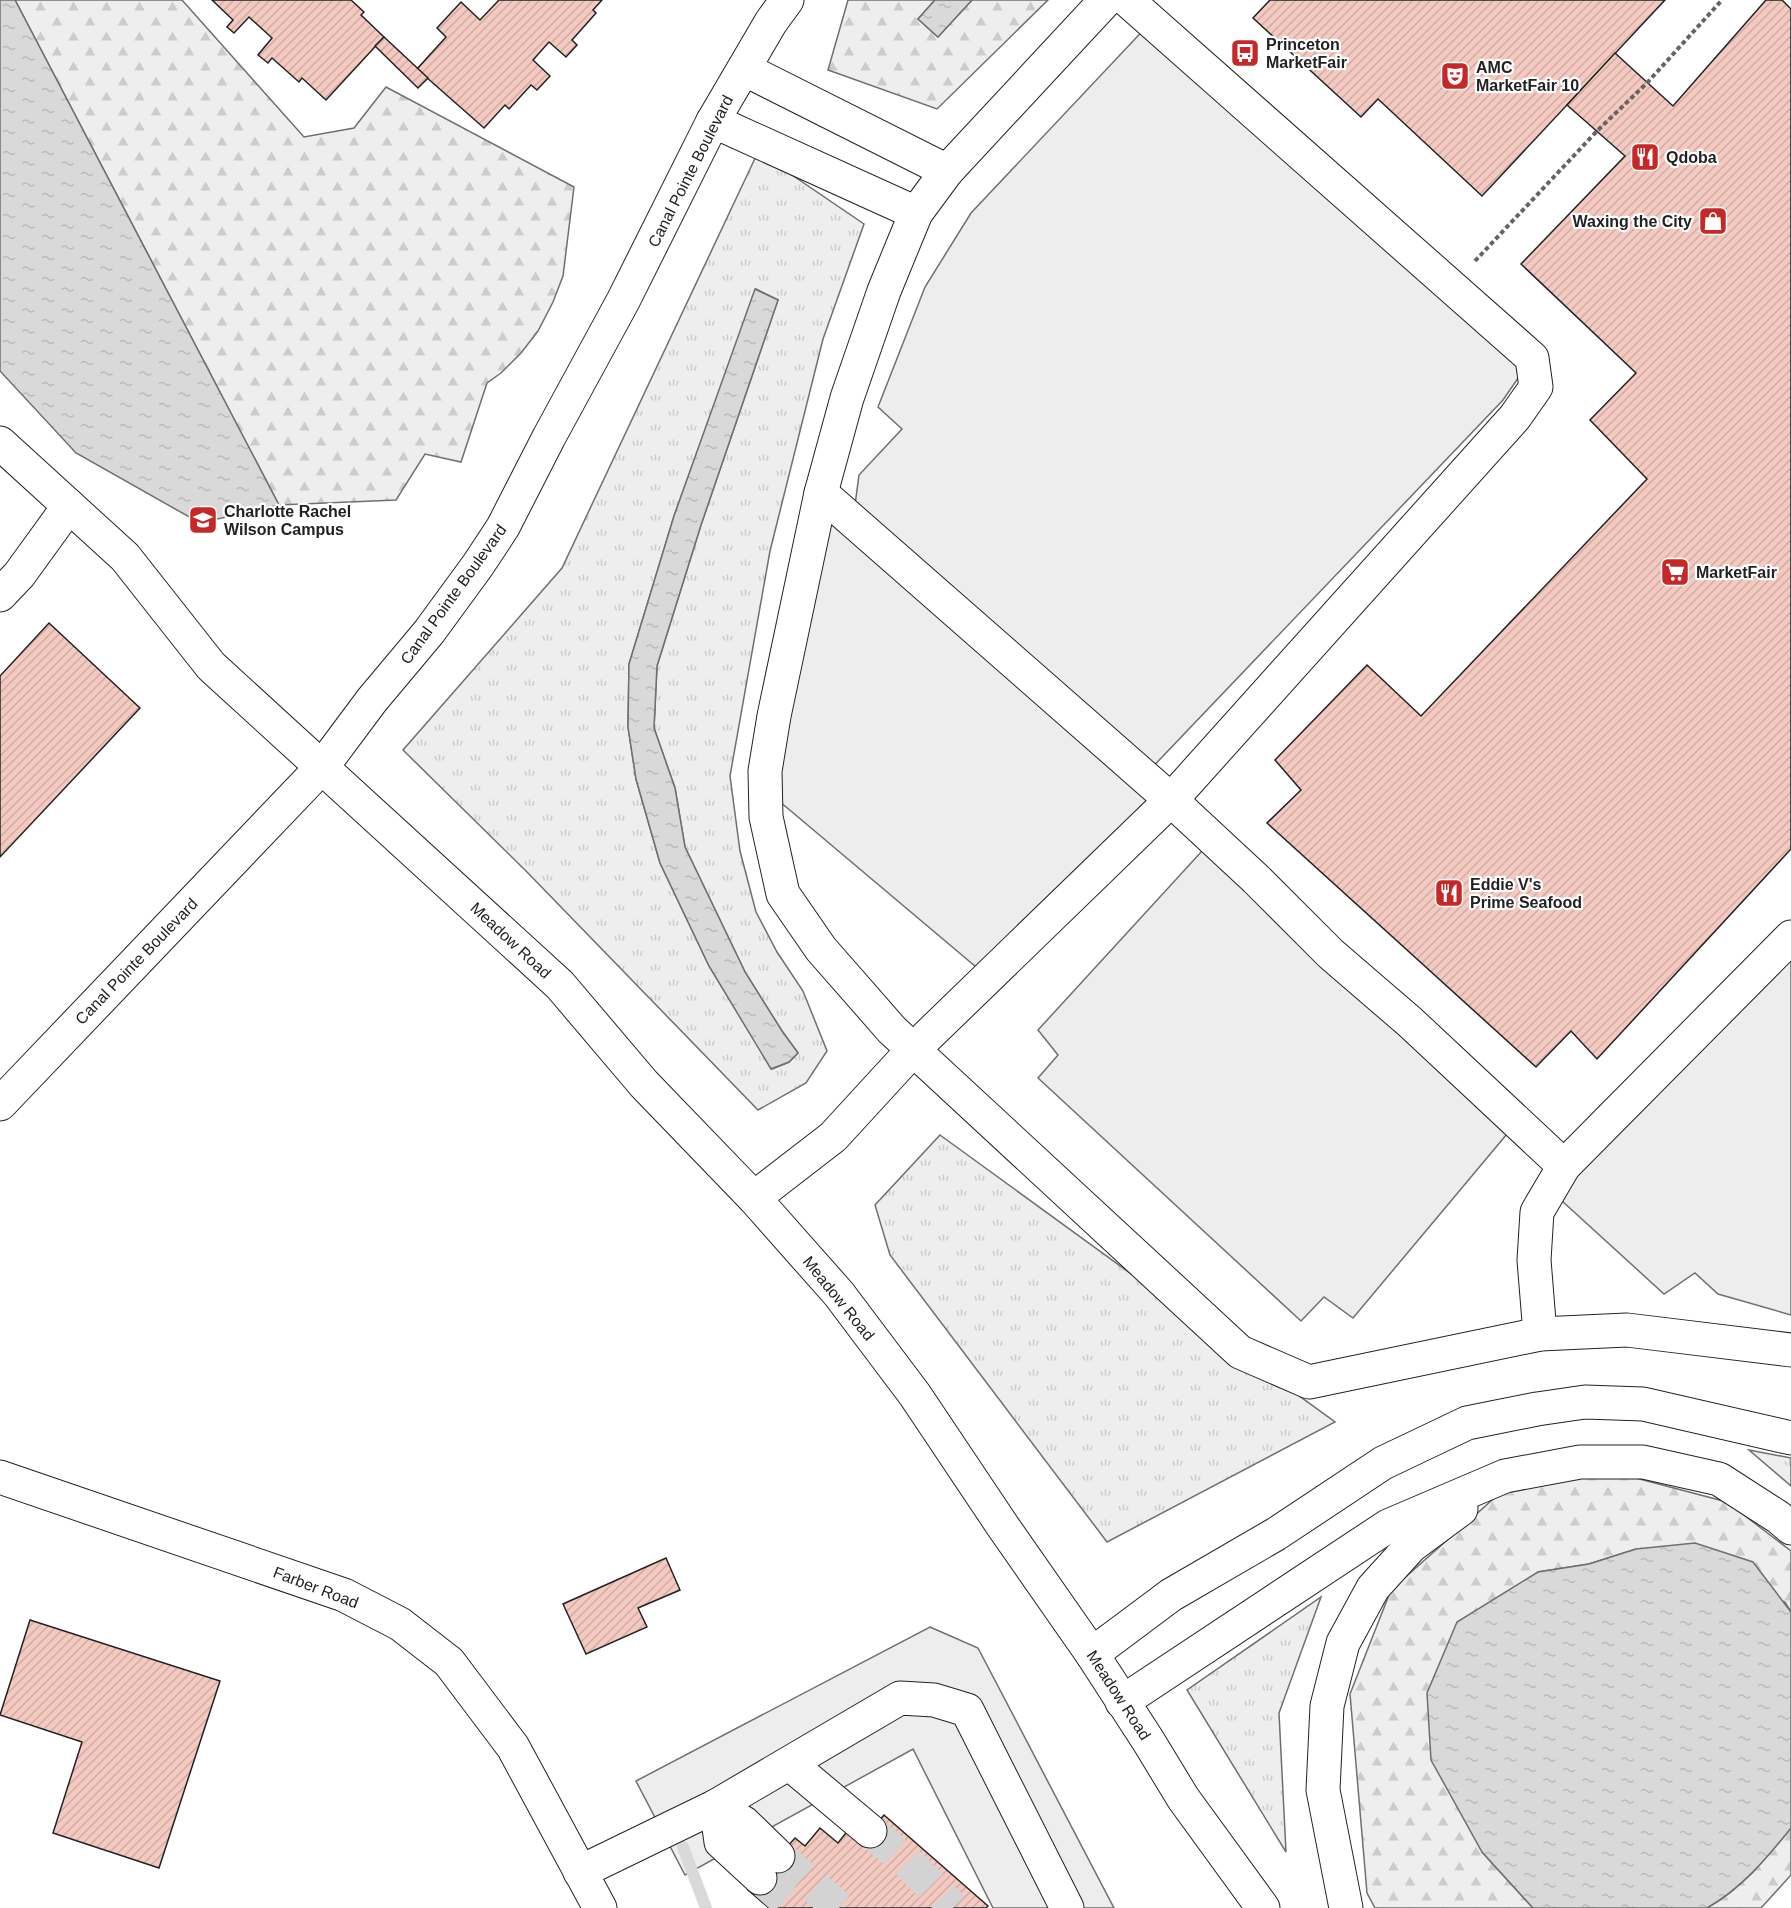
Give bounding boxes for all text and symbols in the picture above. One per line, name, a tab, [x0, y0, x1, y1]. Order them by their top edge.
place label: Princeton MarketFair	[1266, 36, 1347, 71]
bus stop icon: Princeton MarketFair	[1229, 37, 1261, 69]
place label: AMC MarketFair 10	[1476, 59, 1579, 94]
theatre icon: AMC MarketFair 10	[1439, 60, 1471, 92]
street label: Canal Pointe Boulevard	[645, 92, 736, 250]
restaurant icon: Qdoba	[1629, 141, 1661, 173]
place label: Qdoba	[1666, 149, 1717, 166]
shop icon: Waxing the City	[1697, 205, 1729, 237]
place label: Waxing the City	[1573, 213, 1692, 230]
place label: Charlotte Rachel Wilson Campus	[224, 503, 351, 538]
school or university icon: Charlotte Rachel Wilson Campus	[187, 504, 219, 536]
street label: Canal Pointe Boulevard	[397, 521, 510, 667]
supermarket icon: MarketFair	[1659, 556, 1691, 588]
place label: MarketFair	[1696, 564, 1777, 581]
place label: Eddie V's Prime Seafood	[1470, 876, 1582, 911]
restaurant icon: Eddie V's Prime Seafood	[1433, 877, 1465, 909]
street label: Canal Pointe Boulevard	[72, 895, 201, 1028]
street label: Meadow Road	[467, 899, 554, 982]
street label: Meadow Road	[800, 1253, 878, 1344]
street label: Farber Road	[271, 1563, 361, 1611]
street label: Meadow Road	[1083, 1647, 1154, 1743]

